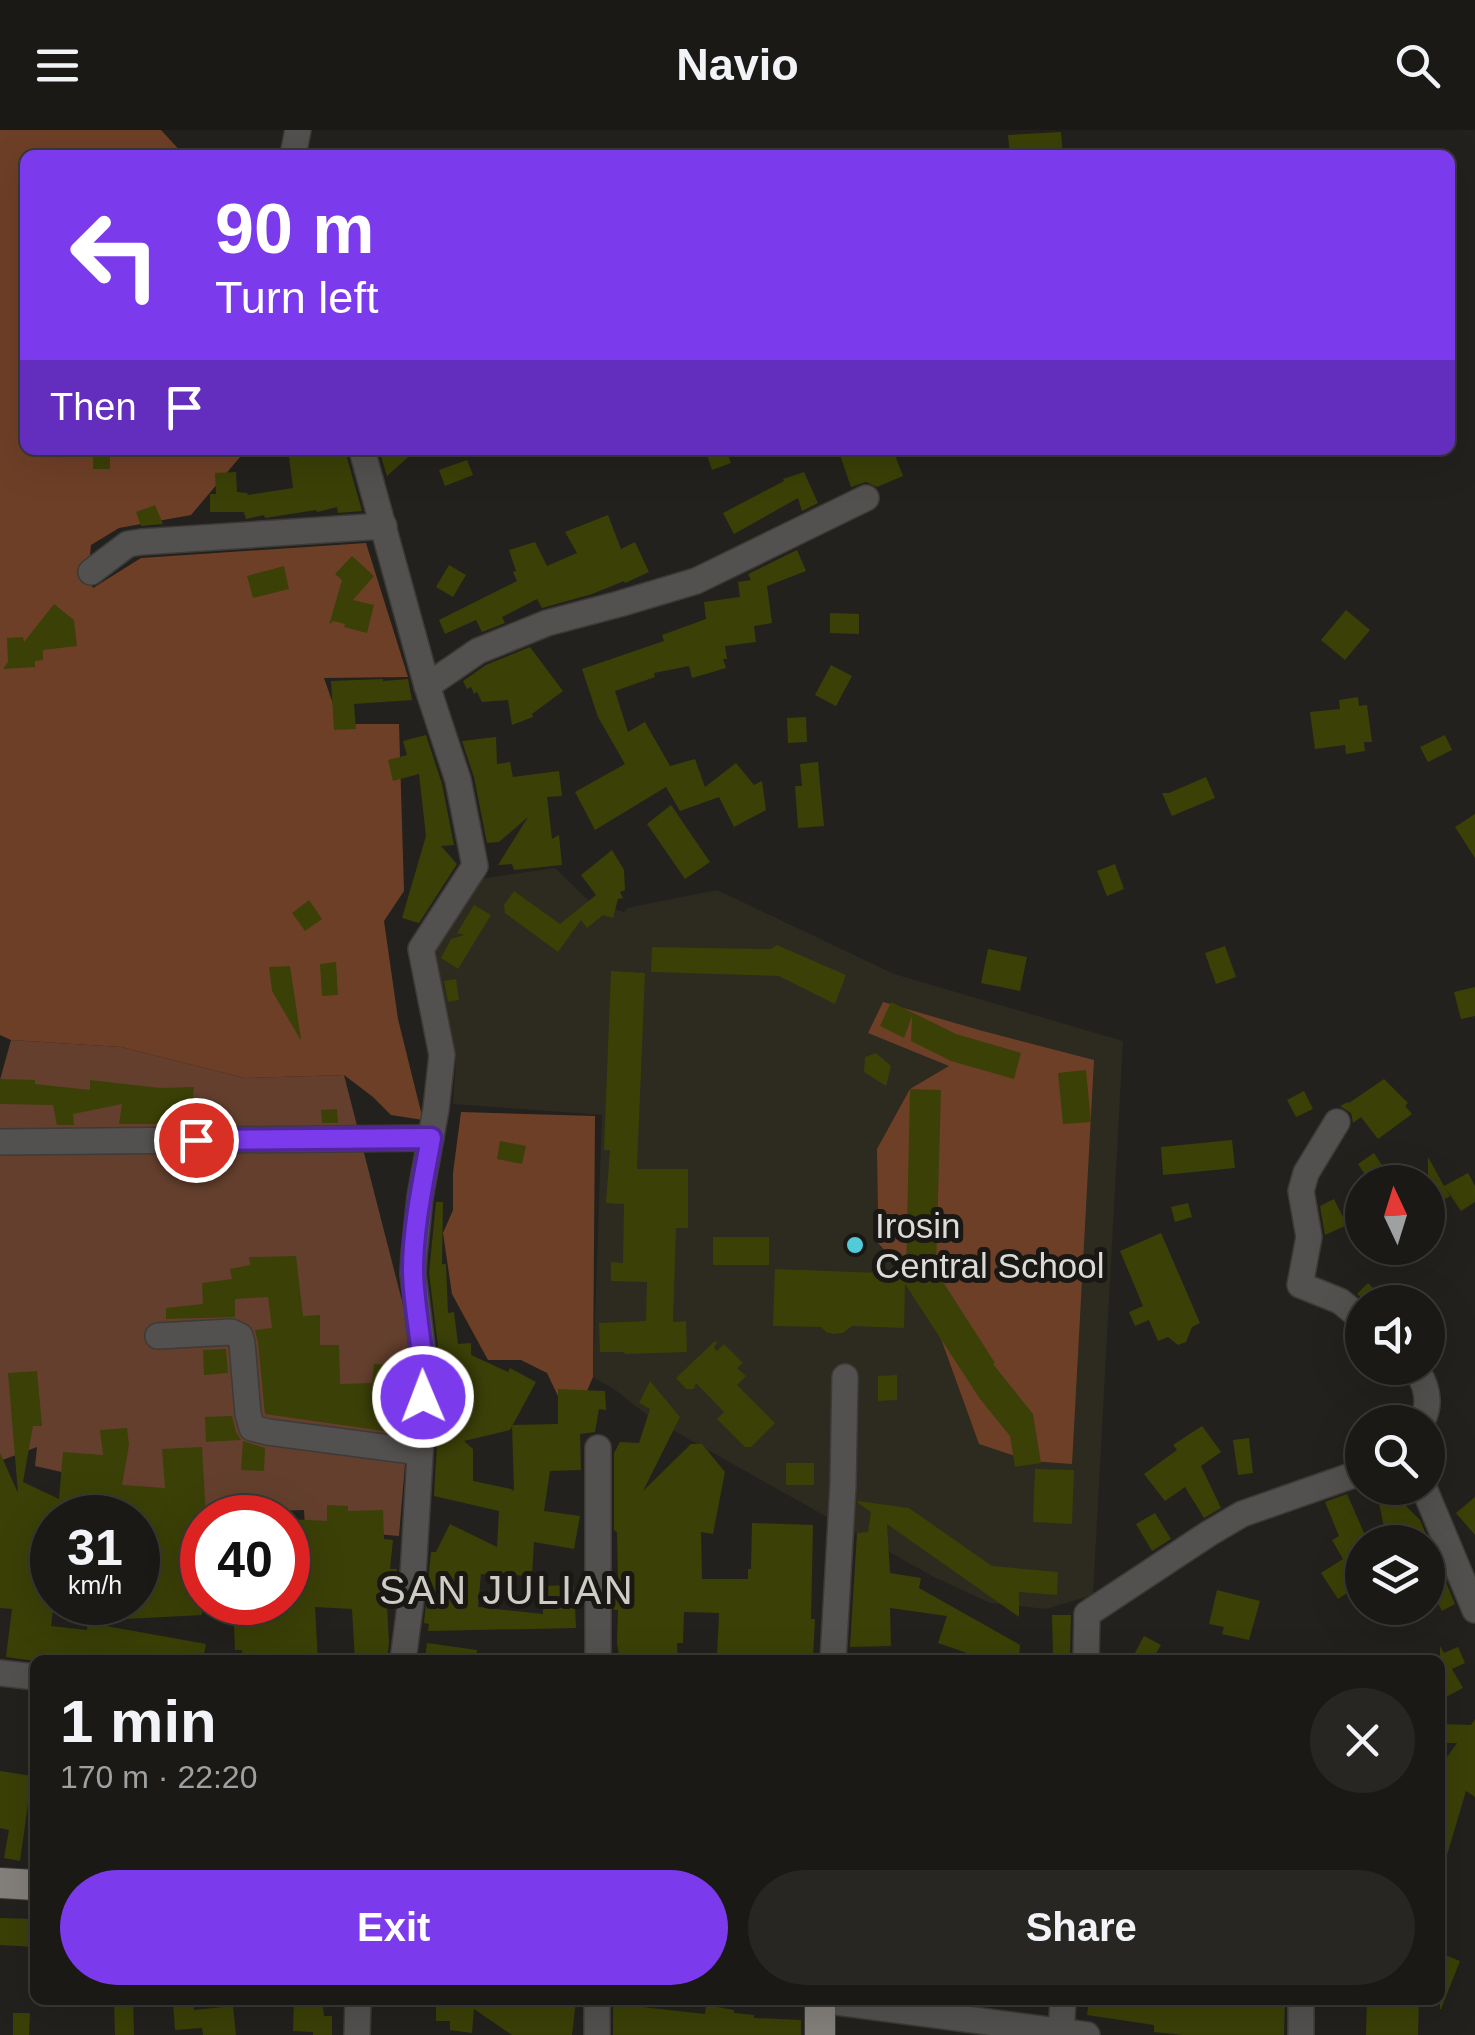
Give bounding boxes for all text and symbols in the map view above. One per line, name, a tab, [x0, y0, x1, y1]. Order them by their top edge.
icon: menu	[30, 38, 85, 93]
icon: search	[1390, 38, 1445, 93]
text: Navio	[676, 39, 799, 90]
icon: left	[50, 190, 180, 320]
text: 90 m	[215, 190, 375, 268]
text: Turn left	[215, 272, 378, 323]
icon: arrive	[157, 380, 212, 435]
text: Then	[50, 386, 137, 428]
pin	[154, 1098, 239, 1183]
icon: arrive	[169, 1113, 224, 1168]
north arrow	[1345, 1165, 1445, 1265]
map controls	[1345, 1165, 1445, 1625]
place label: Irosin Central School	[875, 1206, 1105, 1285]
marker: Irosin Central School	[844, 1234, 866, 1256]
button: sound	[1345, 1285, 1445, 1385]
position arrow	[371, 1345, 475, 1449]
button: search	[1345, 1405, 1445, 1505]
speed limit sign: 40	[180, 1495, 310, 1625]
text: 31	[67, 1520, 123, 1576]
button: layers	[1345, 1525, 1445, 1625]
district label: SAN JULIAN	[379, 1568, 635, 1612]
text: km/h	[68, 1571, 122, 1599]
text: 1 min	[60, 1688, 217, 1755]
button: close	[1310, 1688, 1415, 1793]
text: 170 m · 22:20	[60, 1759, 257, 1795]
button: Exit	[60, 1870, 728, 1985]
button: Share	[748, 1870, 1415, 1985]

